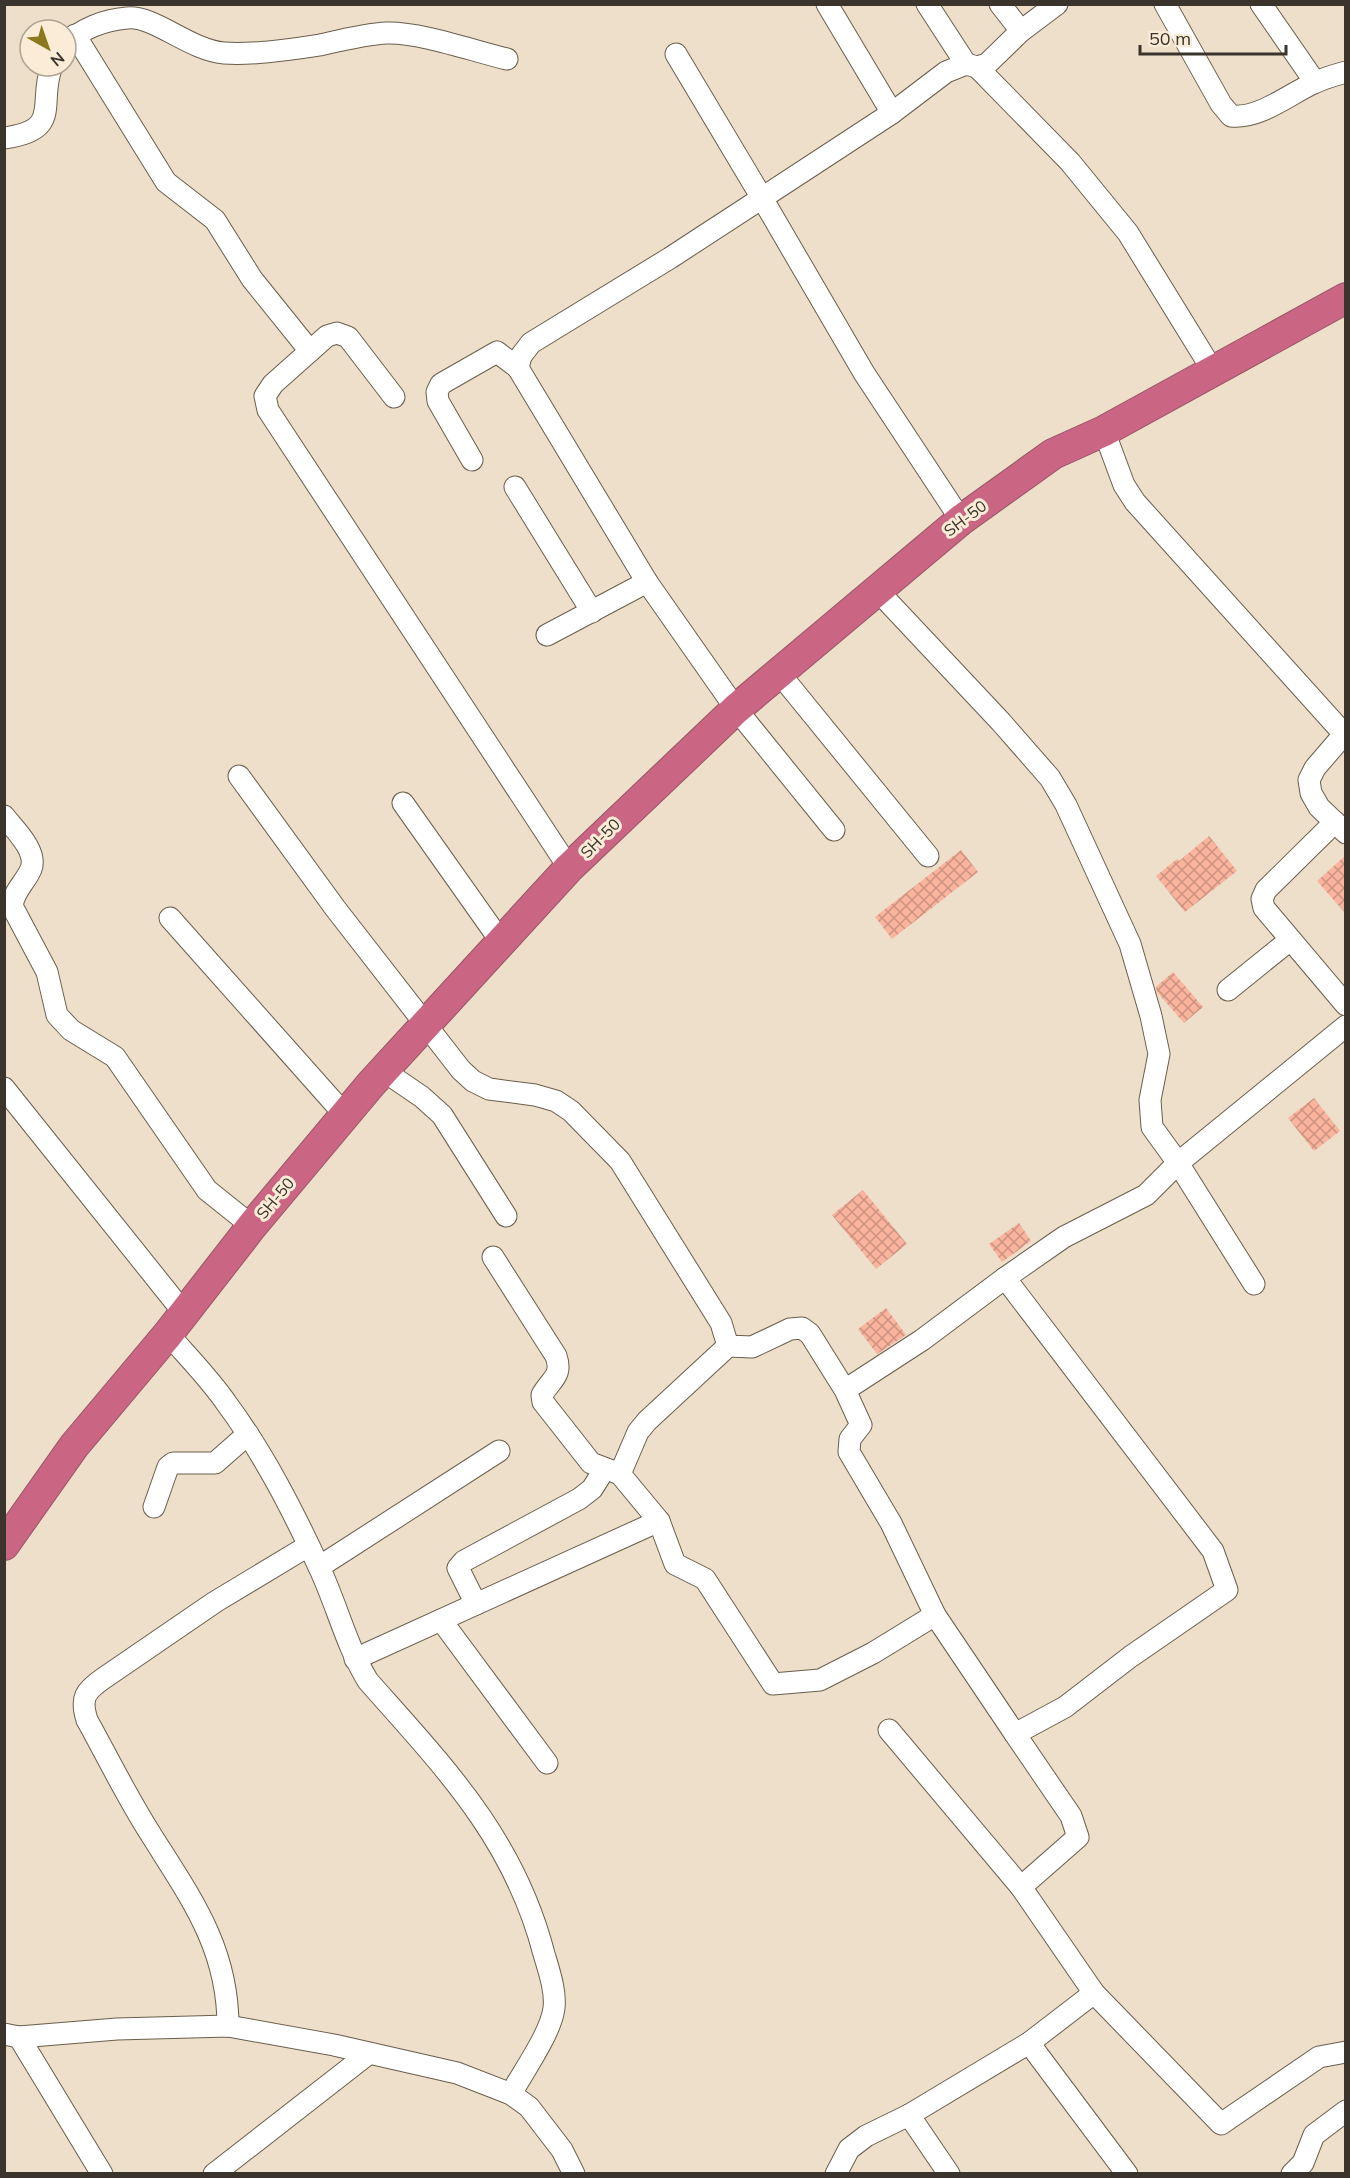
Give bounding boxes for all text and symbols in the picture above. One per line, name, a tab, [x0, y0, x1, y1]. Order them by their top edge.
north arrow	[18, 18, 78, 78]
scale bar	[1140, 18, 1286, 56]
text: 50 m	[1149, 27, 1191, 50]
text: N	[47, 48, 69, 71]
street label: SH-50	[940, 495, 990, 541]
street label: SH-50	[576, 814, 624, 862]
street label: SH-50	[252, 1173, 298, 1223]

